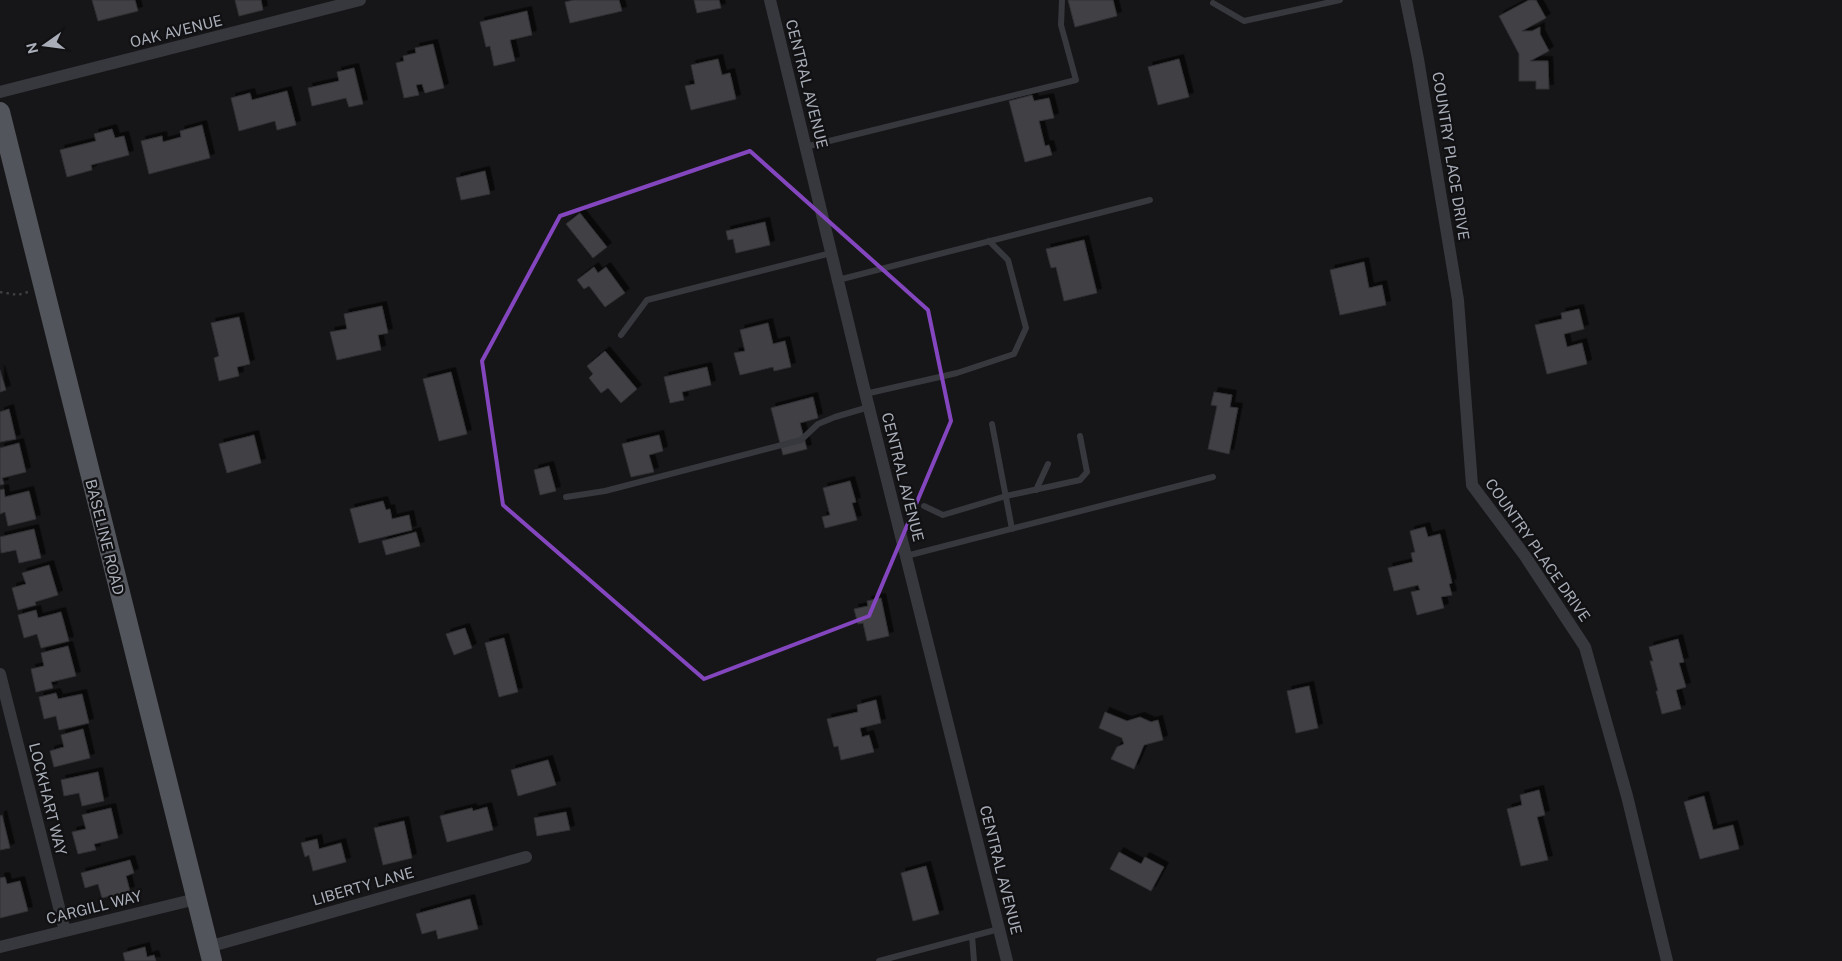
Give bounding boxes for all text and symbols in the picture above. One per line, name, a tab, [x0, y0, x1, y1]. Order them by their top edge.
street label: OAK AVENUE	[128, 11, 224, 51]
street label: CENTRAL AVENUE	[783, 18, 831, 150]
north arrow	[20, 20, 70, 70]
text: N	[23, 41, 41, 55]
street label: COUNTRY PLACE DRIVE	[1429, 71, 1473, 241]
street label: CENTRAL AVENUE	[879, 411, 927, 543]
street label: COUNTRY PLACE DRIVE	[1482, 475, 1594, 625]
street label: BASELINE ROAD	[82, 477, 128, 597]
street label: LOCKHART WAY	[26, 741, 70, 857]
street label: CENTRAL AVENUE	[977, 804, 1025, 936]
street label: LIBERTY LANE	[310, 863, 416, 909]
street label: CARGILL WAY	[44, 887, 144, 927]

